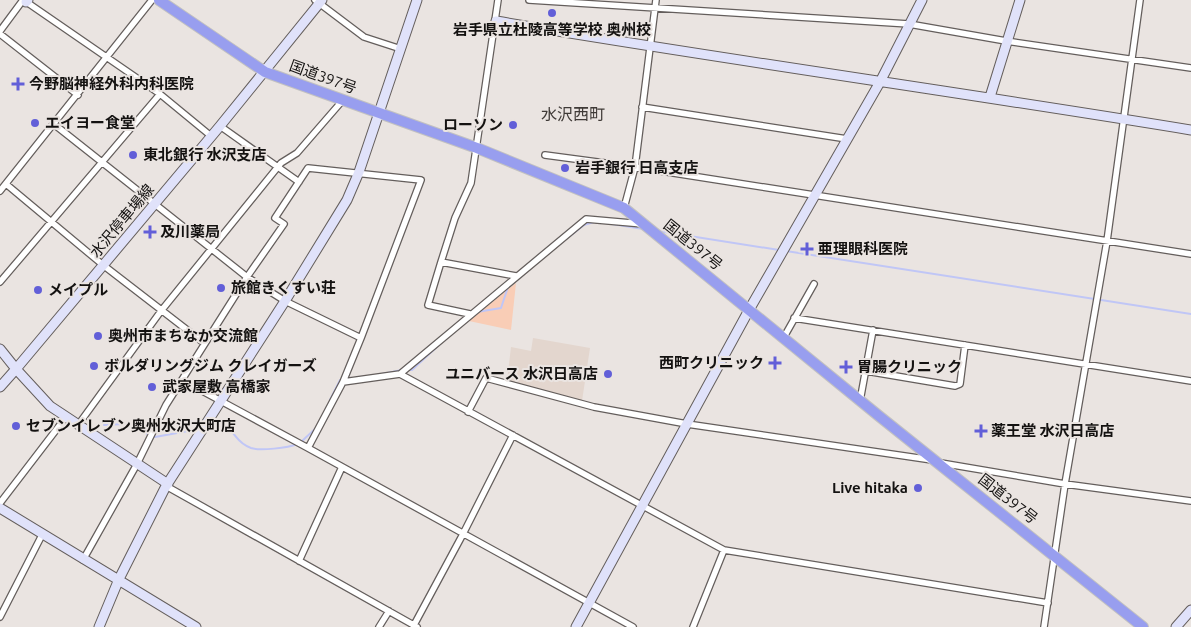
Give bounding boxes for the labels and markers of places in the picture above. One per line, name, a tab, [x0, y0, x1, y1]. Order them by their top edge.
marker: 岩手県立杜陵高等学校 奥州校	[546, 7, 558, 19]
place label: 岩手県立杜陵高等学校 奥州校	[453, 21, 651, 38]
place label: 今野脳神経外科内科医院	[29, 75, 194, 92]
marker: 今野脳神経外科内科医院	[11, 77, 25, 91]
place label: エイヨー食堂	[45, 114, 135, 131]
place label: ローソン	[443, 116, 503, 133]
marker: エイヨー食堂	[29, 117, 41, 129]
marker: ローソン	[507, 119, 519, 131]
place label: 東北銀行 水沢支店	[143, 146, 267, 163]
marker: 東北銀行 水沢支店	[127, 149, 139, 161]
place label: 岩手銀行 日高支店	[575, 159, 699, 176]
marker: 岩手銀行 日高支店	[559, 162, 571, 174]
place label: 及川薬局	[160, 223, 220, 240]
marker: 及川薬局	[144, 226, 156, 238]
place label: 亜理眼科医院	[818, 240, 908, 257]
marker: 亜理眼科医院	[800, 242, 814, 256]
place label: 旅館きくすい荘	[231, 279, 336, 296]
place label: メイプル	[48, 281, 108, 298]
marker: 旅館きくすい荘	[215, 282, 227, 294]
marker: メイプル	[32, 284, 44, 296]
place label: 奥州市まちなか交流館	[108, 327, 258, 344]
marker: 奥州市まちなか交流館	[92, 330, 104, 342]
place label: 西町クリニック	[659, 354, 764, 371]
marker: 西町クリニック	[768, 356, 782, 370]
place label: ボルダリングジム クレイガーズ	[104, 357, 317, 374]
place label: 胃腸クリニック	[857, 358, 962, 375]
marker: ボルダリングジム クレイガーズ	[88, 360, 100, 372]
marker: 胃腸クリニック	[839, 360, 853, 374]
place label: ユニバース 水沢日高店	[445, 365, 598, 382]
marker: ユニバース 水沢日高店	[602, 368, 614, 380]
place label: 武家屋敷 高橋家	[162, 378, 271, 395]
marker: 武家屋敷 高橋家	[146, 381, 158, 393]
place label: セブンイレブン奥州水沢大町店	[26, 417, 236, 434]
marker: セブンイレブン奥州水沢大町店	[10, 420, 22, 432]
place label: 薬王堂 水沢日高店	[991, 422, 1115, 439]
marker: 薬王堂 水沢日高店	[975, 425, 987, 437]
place label: Live hitaka	[832, 479, 908, 496]
marker: Live hitaka	[912, 482, 924, 494]

